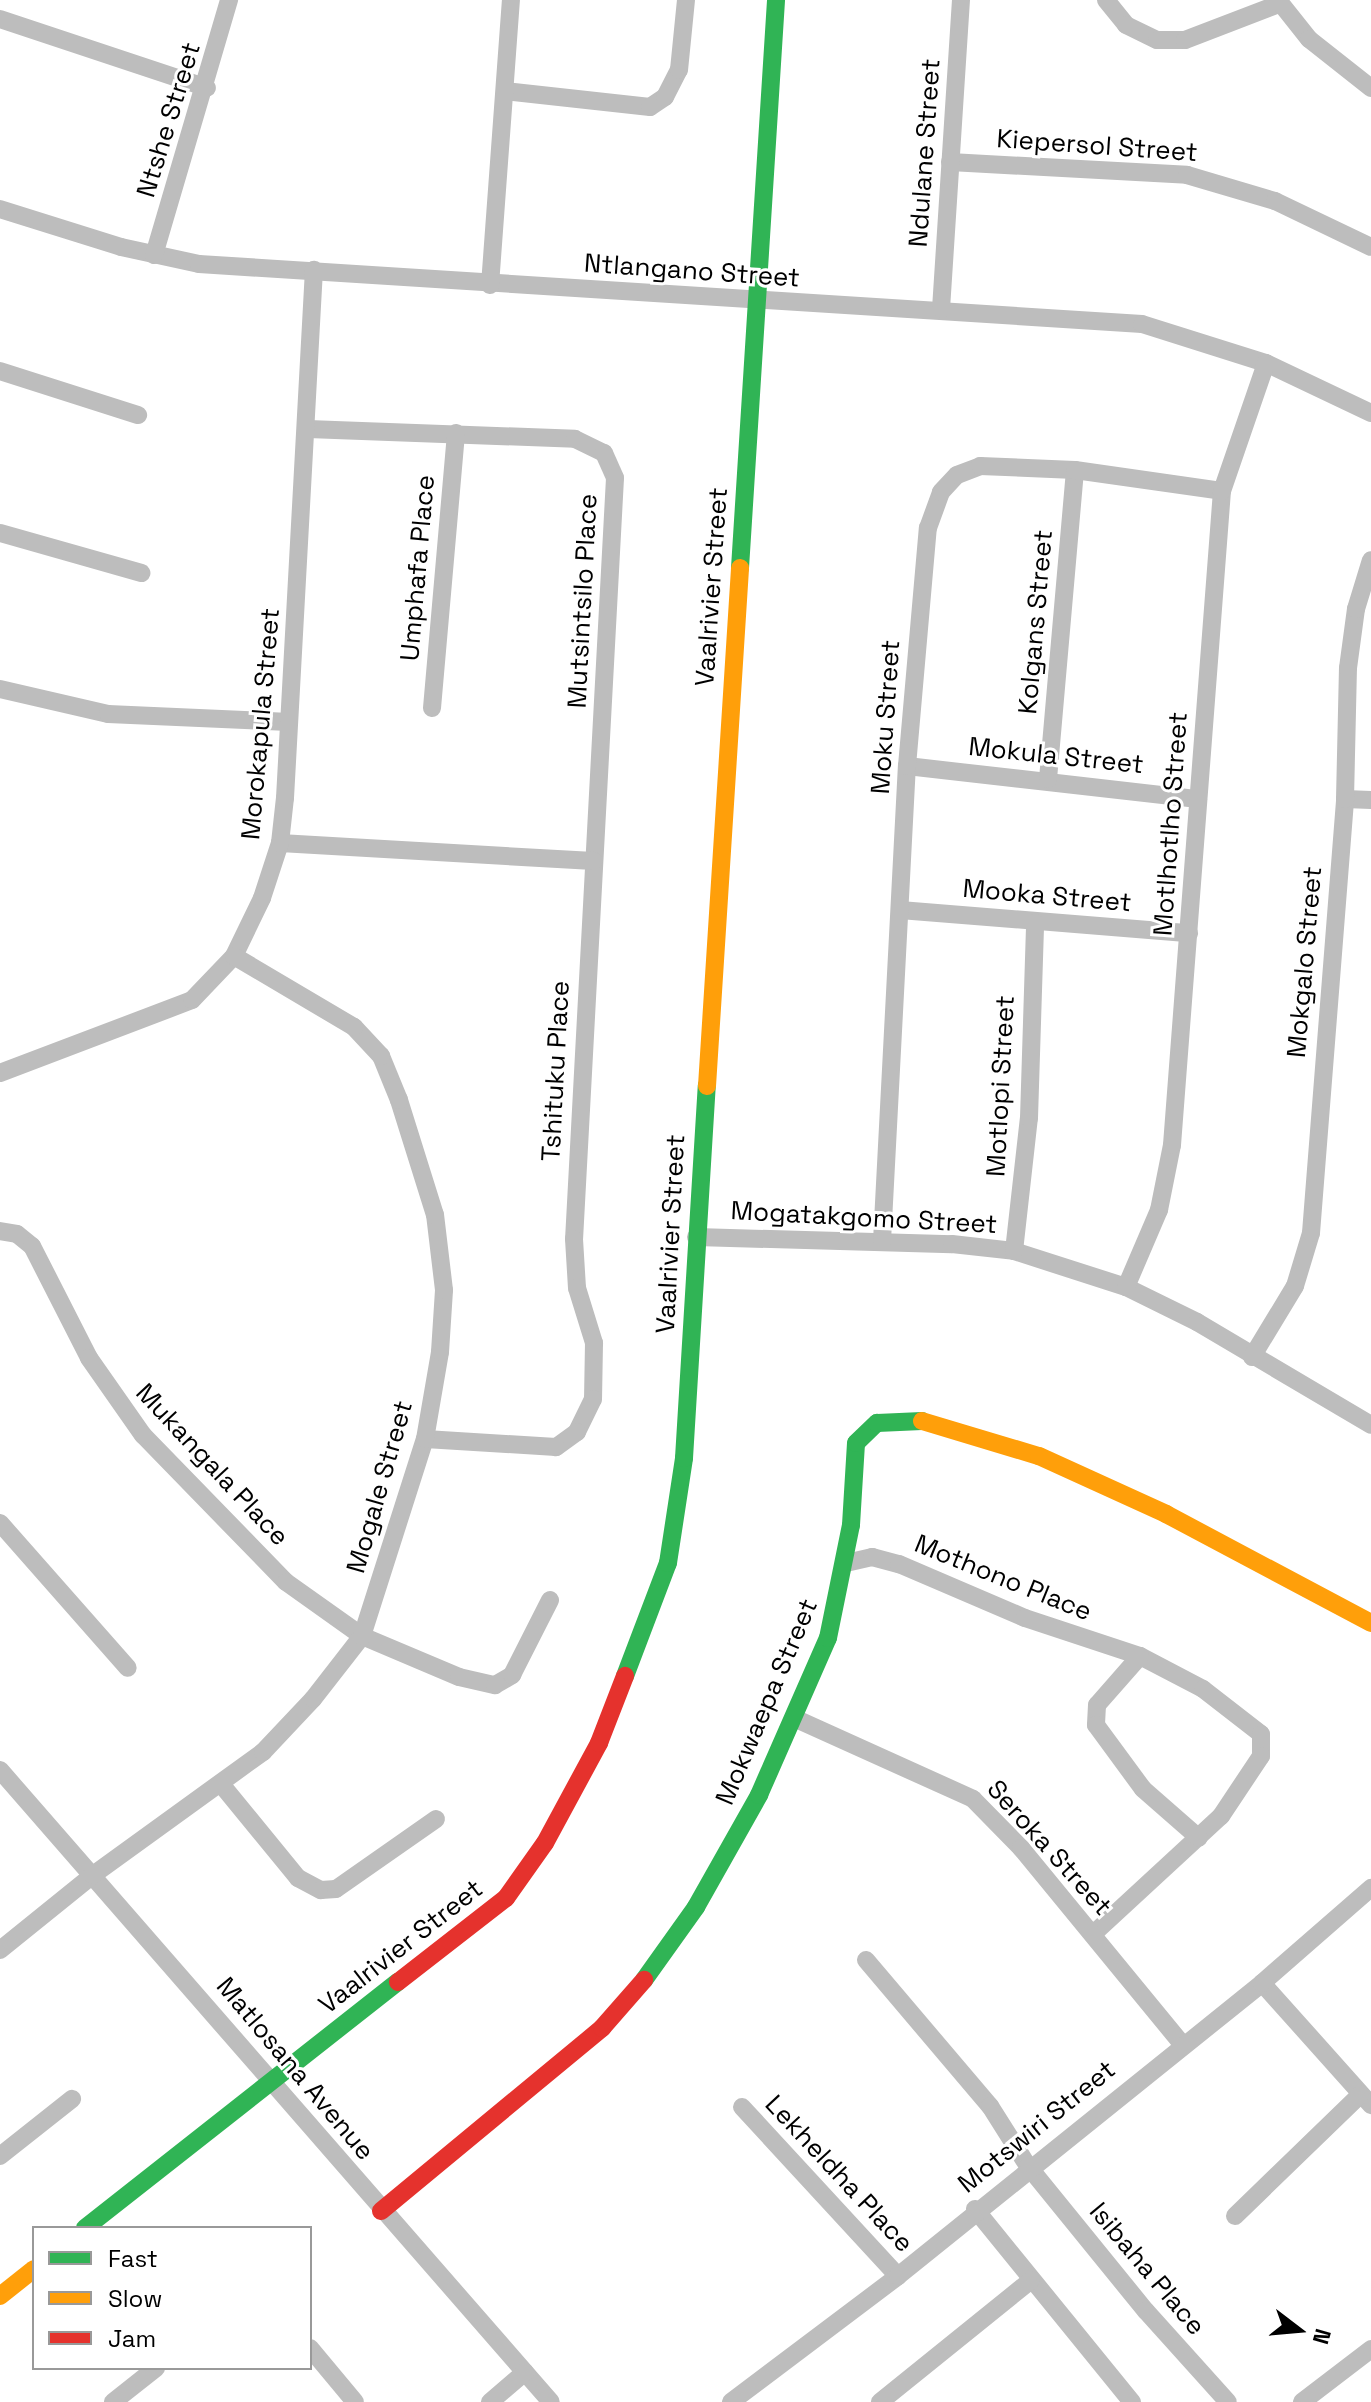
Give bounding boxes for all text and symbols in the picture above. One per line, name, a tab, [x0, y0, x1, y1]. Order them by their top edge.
street label: Ntshe Street	[131, 39, 207, 201]
street label: Ndulane Street	[903, 58, 947, 248]
street label: Kiepersol Street	[995, 123, 1199, 169]
street label: Ntlangano Street	[583, 248, 801, 294]
street label: Umphafa Place	[394, 474, 442, 662]
street label: Vaalrivier Street	[689, 486, 735, 688]
street label: Mutsintsilo Place	[562, 493, 604, 709]
street label: Kolgans Street	[1012, 528, 1060, 716]
street label: Morokapula Street	[235, 607, 287, 841]
street label: Moku Street	[865, 639, 907, 795]
street label: Motlhotlho Street	[1148, 711, 1194, 937]
street label: Mokula Street	[967, 731, 1145, 781]
street label: Mokgalo Street	[1281, 865, 1329, 1059]
street label: Mooka Street	[961, 873, 1133, 919]
street label: Tshituku Place	[536, 980, 576, 1162]
street label: Motlopi Street	[981, 994, 1021, 1178]
street label: Vaalrivier Street	[650, 1134, 692, 1334]
street label: Mogatakgomo Street	[730, 1195, 998, 1241]
street label: Mukangala Place	[129, 1378, 295, 1552]
street label: Mogale Street	[340, 1397, 420, 1577]
street label: Mothono Place	[910, 1528, 1096, 1628]
street label: Mokwaepa Street	[709, 1594, 825, 1810]
street label: Seroka Street	[980, 1774, 1118, 1922]
street label: Vaalrivier Street	[313, 1873, 489, 2021]
street label: Matlosana Avenue	[209, 1971, 381, 2167]
street label: Motswiri Street	[952, 2054, 1122, 2200]
street label: Lekheldha Place	[758, 2089, 920, 2259]
street label: Isibaha Place	[1083, 2196, 1211, 2342]
legend	[32, 2226, 312, 2370]
text: Fast	[108, 2243, 158, 2274]
text: Slow	[108, 2283, 162, 2314]
north arrow	[1259, 2290, 1339, 2370]
text: Jam	[108, 2323, 156, 2354]
text: N	[1307, 2326, 1338, 2348]

